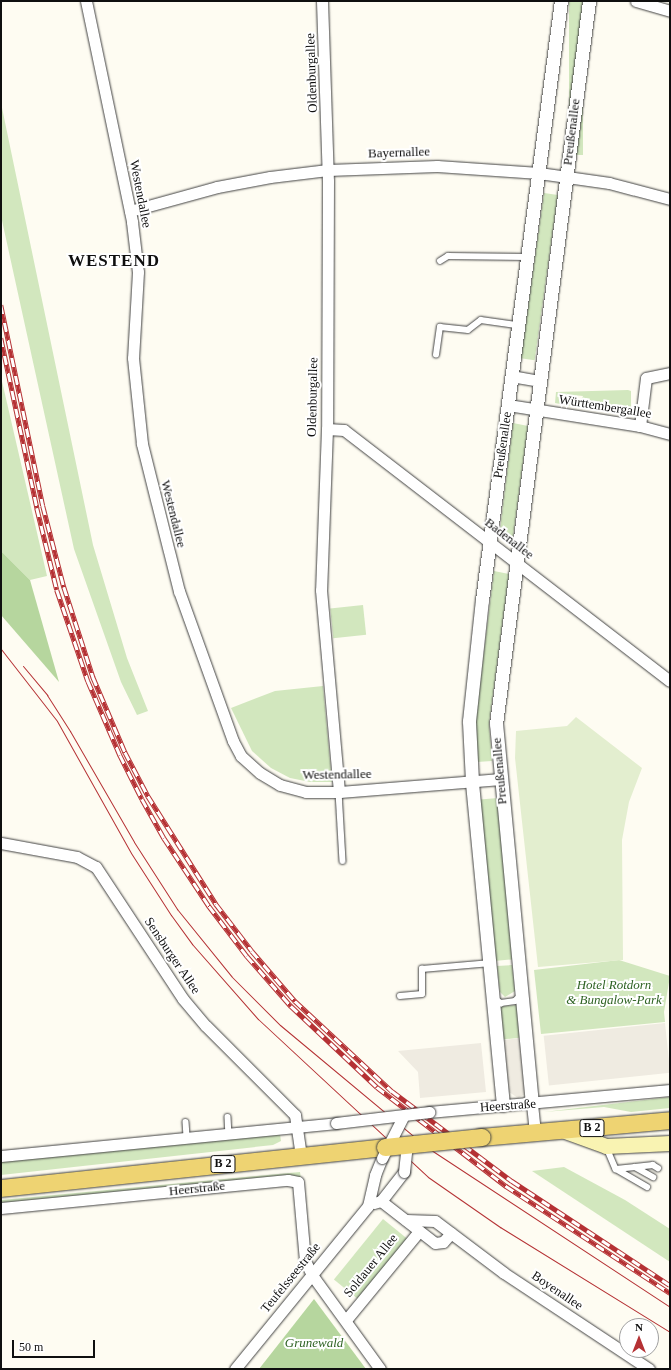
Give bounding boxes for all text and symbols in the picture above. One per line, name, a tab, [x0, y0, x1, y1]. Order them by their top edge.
street label: Oldenburgallee	[303, 33, 321, 113]
street label: Preußenallee	[560, 98, 584, 166]
street label: Bayernallee	[368, 144, 430, 162]
street label: Westendallee	[126, 159, 154, 229]
district label: WESTEND	[68, 251, 160, 271]
street label: Oldenburgallee	[305, 357, 321, 437]
street label: Württembergallee	[558, 392, 652, 422]
street label: Preußenallee	[491, 411, 515, 479]
street label: Westendallee	[157, 479, 189, 549]
street label: Badenallee	[481, 515, 537, 563]
street label: Preußenallee	[489, 737, 511, 805]
street label: Westendallee	[302, 767, 372, 783]
street label: Sensburger Allee	[140, 914, 204, 998]
park label: Hotel Rotdorn & Bungalow-Park	[566, 978, 662, 1009]
street label: Heerstraße	[479, 1096, 537, 1116]
road number: B 2	[579, 1118, 605, 1138]
road number: B 2	[210, 1154, 236, 1174]
street label: Heerstraße	[168, 1178, 226, 1200]
street label: Soldauer Allee	[341, 1231, 401, 1301]
street label: Teufelsseestraße	[258, 1240, 324, 1316]
street label: Boyenallee	[528, 1268, 586, 1314]
north arrow	[619, 1318, 659, 1358]
text: N	[635, 1321, 643, 1333]
scale bar	[14, 1332, 97, 1358]
park label: Grunewald	[285, 1335, 343, 1351]
text: 50 m	[19, 1340, 43, 1354]

